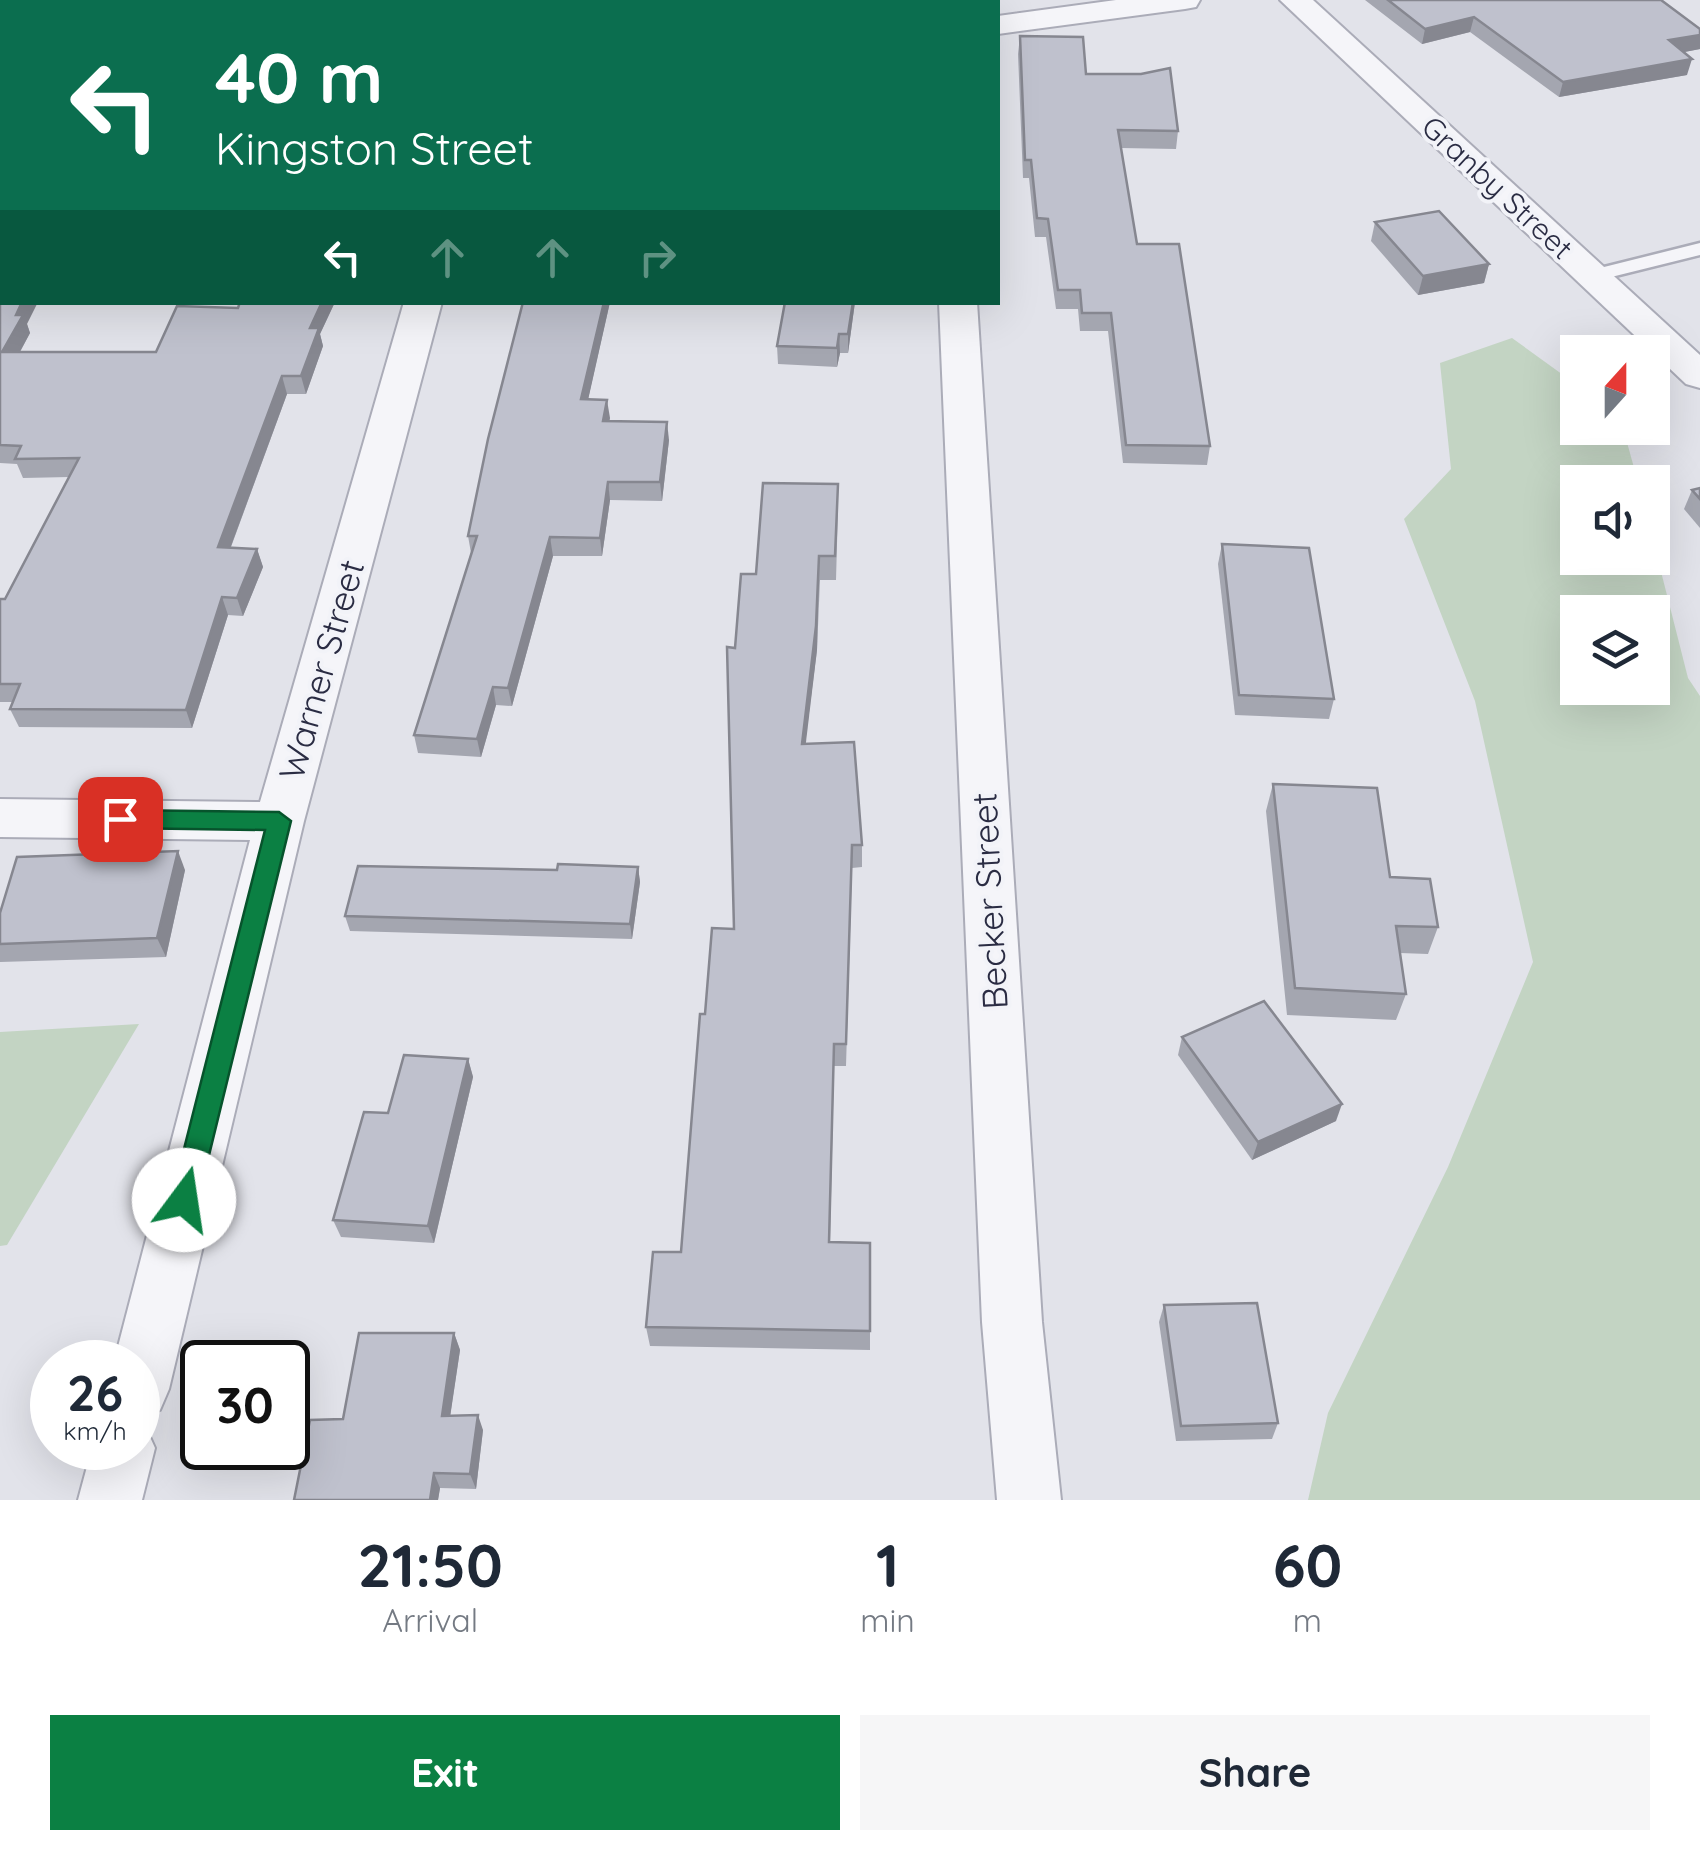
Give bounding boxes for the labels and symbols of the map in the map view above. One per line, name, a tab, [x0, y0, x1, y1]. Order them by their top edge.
street label: Granby Street	[1414, 108, 1581, 267]
north arrow	[1560, 335, 1670, 445]
street label: Warner Street	[269, 555, 373, 785]
pin	[78, 777, 163, 862]
street label: Becker Street	[961, 792, 1017, 1011]
position arrow	[132, 1148, 236, 1252]
speed limit sign: 30	[180, 1340, 310, 1470]

